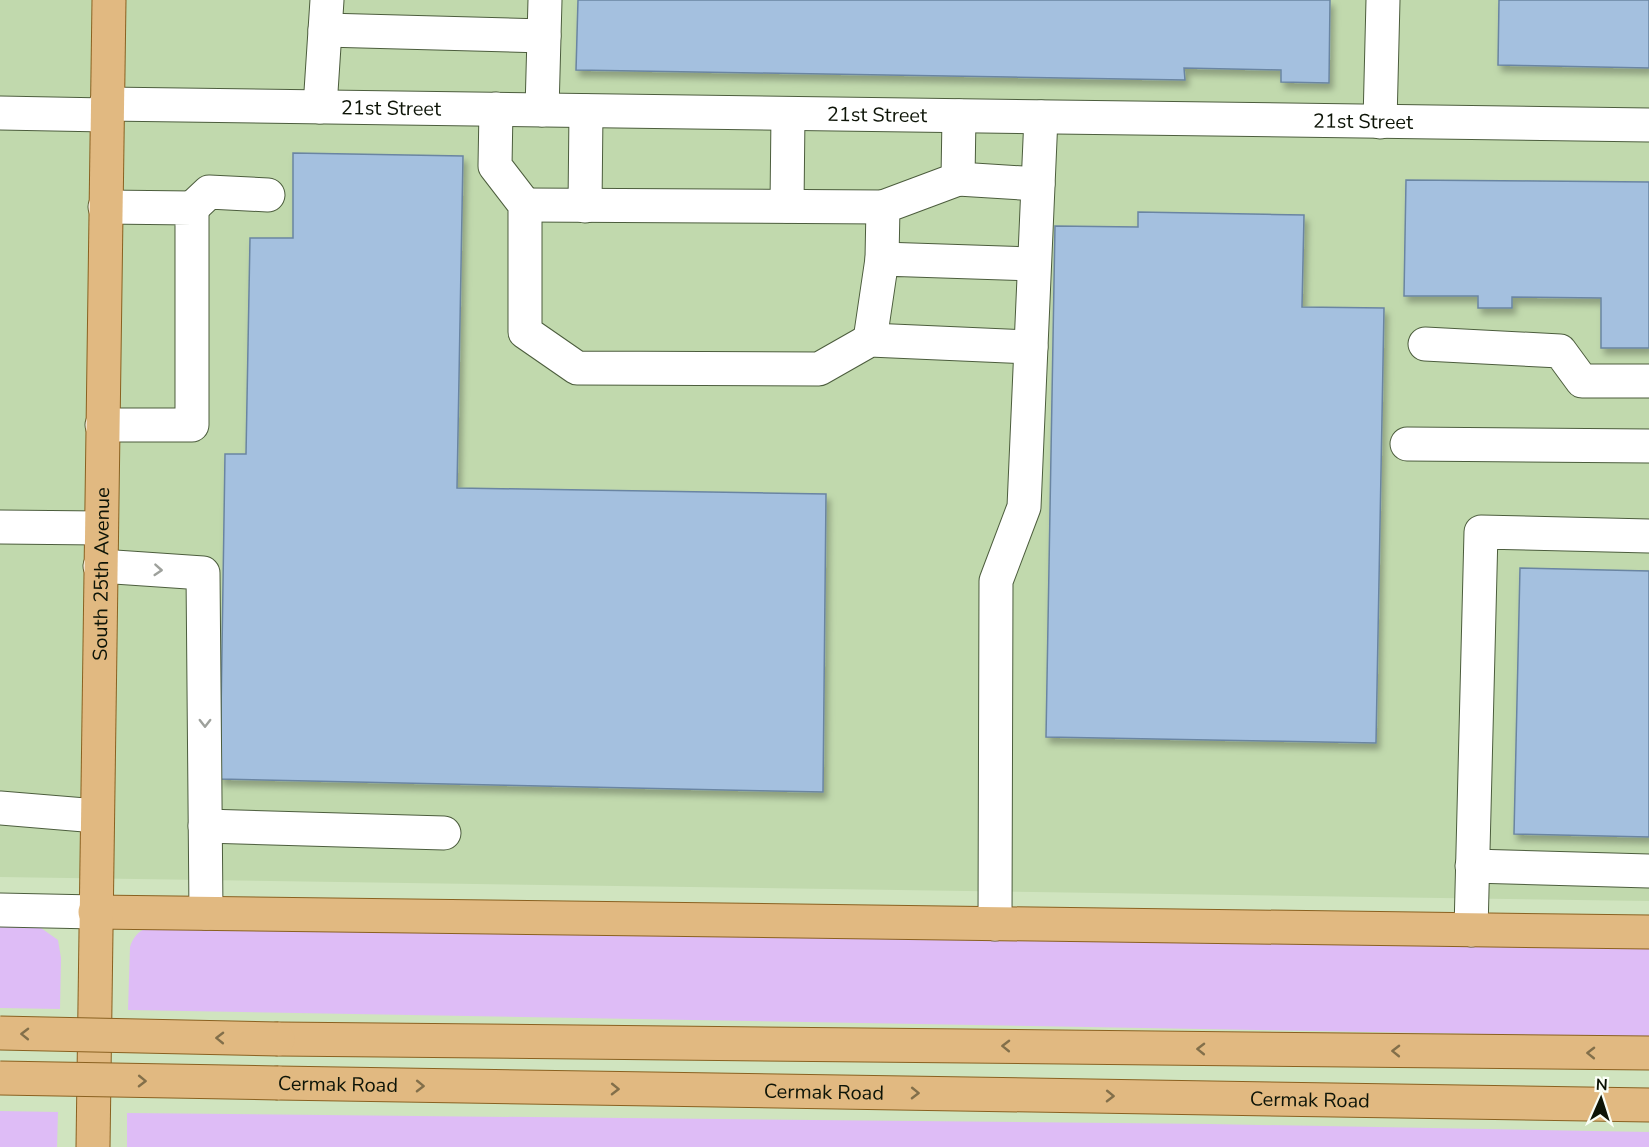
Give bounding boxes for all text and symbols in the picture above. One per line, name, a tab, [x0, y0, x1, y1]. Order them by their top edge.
street label: 21st Street	[341, 94, 442, 122]
street label: 21st Street	[827, 100, 928, 129]
street label: 21st Street	[1313, 107, 1414, 135]
street label: South 25th Avenue	[86, 487, 116, 661]
one-way arrow	[154, 563, 163, 576]
one-way arrow	[199, 719, 211, 728]
one-way arrow	[21, 1028, 30, 1040]
one-way arrow	[216, 1031, 225, 1044]
one-way arrow	[1001, 1040, 1010, 1053]
one-way arrow	[1196, 1042, 1205, 1055]
one-way arrow	[1391, 1044, 1400, 1057]
one-way arrow	[1586, 1047, 1595, 1059]
north arrow	[1571, 1069, 1631, 1129]
street label: Cermak Road	[278, 1070, 398, 1098]
one-way arrow	[138, 1074, 147, 1087]
text: N	[1595, 1074, 1608, 1096]
street label: Cermak Road	[764, 1077, 884, 1106]
one-way arrow	[416, 1079, 425, 1092]
one-way arrow	[611, 1082, 620, 1095]
street label: Cermak Road	[1250, 1085, 1370, 1114]
one-way arrow	[911, 1087, 920, 1099]
one-way arrow	[1106, 1090, 1115, 1102]

